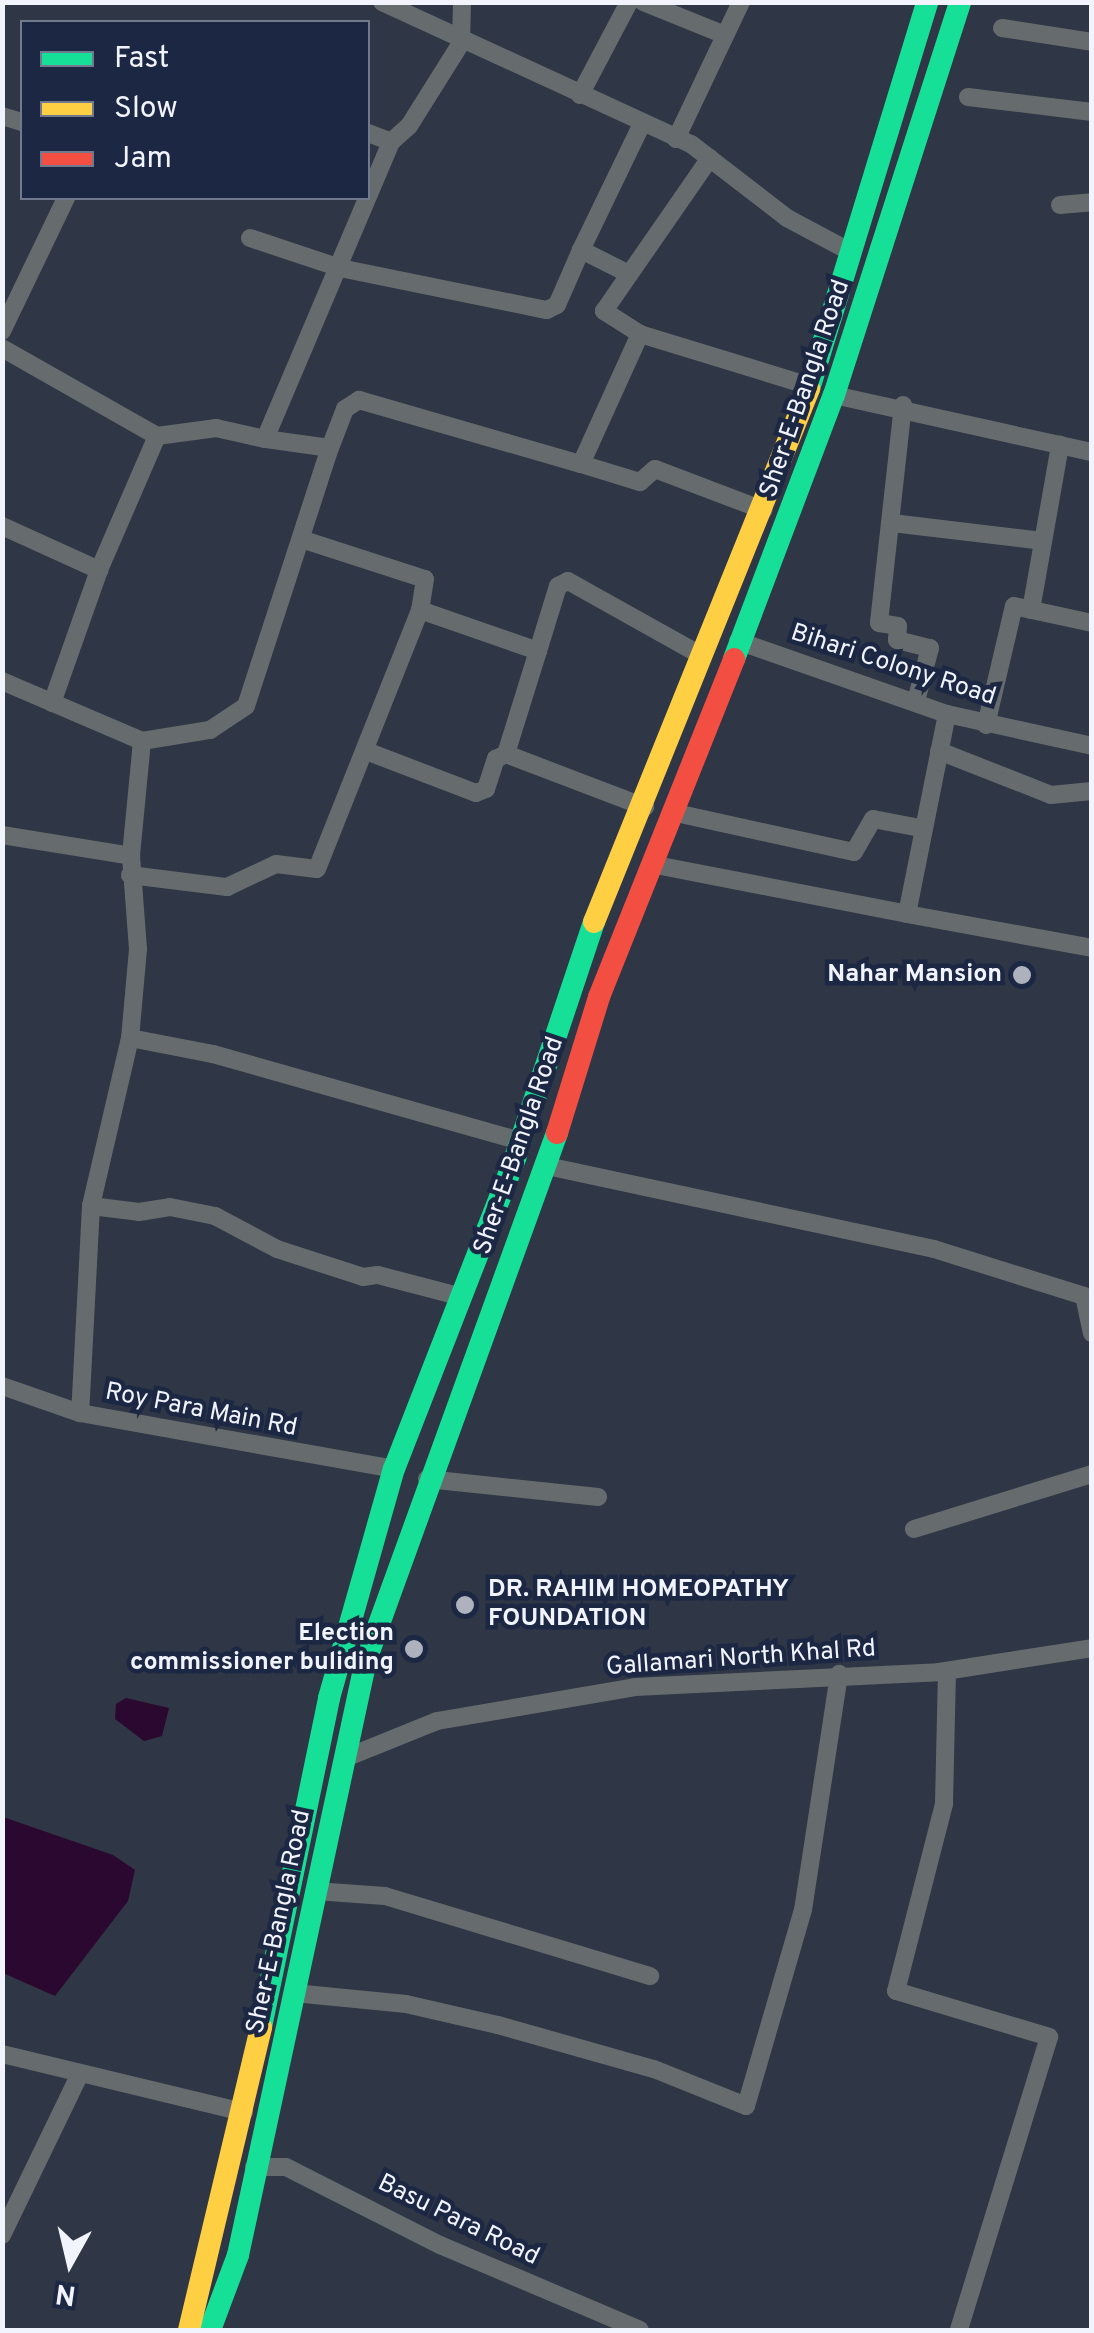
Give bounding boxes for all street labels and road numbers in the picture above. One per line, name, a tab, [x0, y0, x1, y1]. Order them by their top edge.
street label: Sher-E-Bangla Road	[755, 276, 857, 502]
street label: Bihari Colony Road	[787, 619, 999, 713]
street label: Sher-E-Bangla Road	[469, 1033, 571, 1259]
street label: Roy Para Main Rd	[103, 1378, 299, 1444]
street label: Gallamari North Khal Rd	[605, 1635, 877, 1683]
street label: Sher-E-Bangla Road	[242, 1807, 318, 2037]
street label: Basu Para Road	[372, 2169, 544, 2273]

